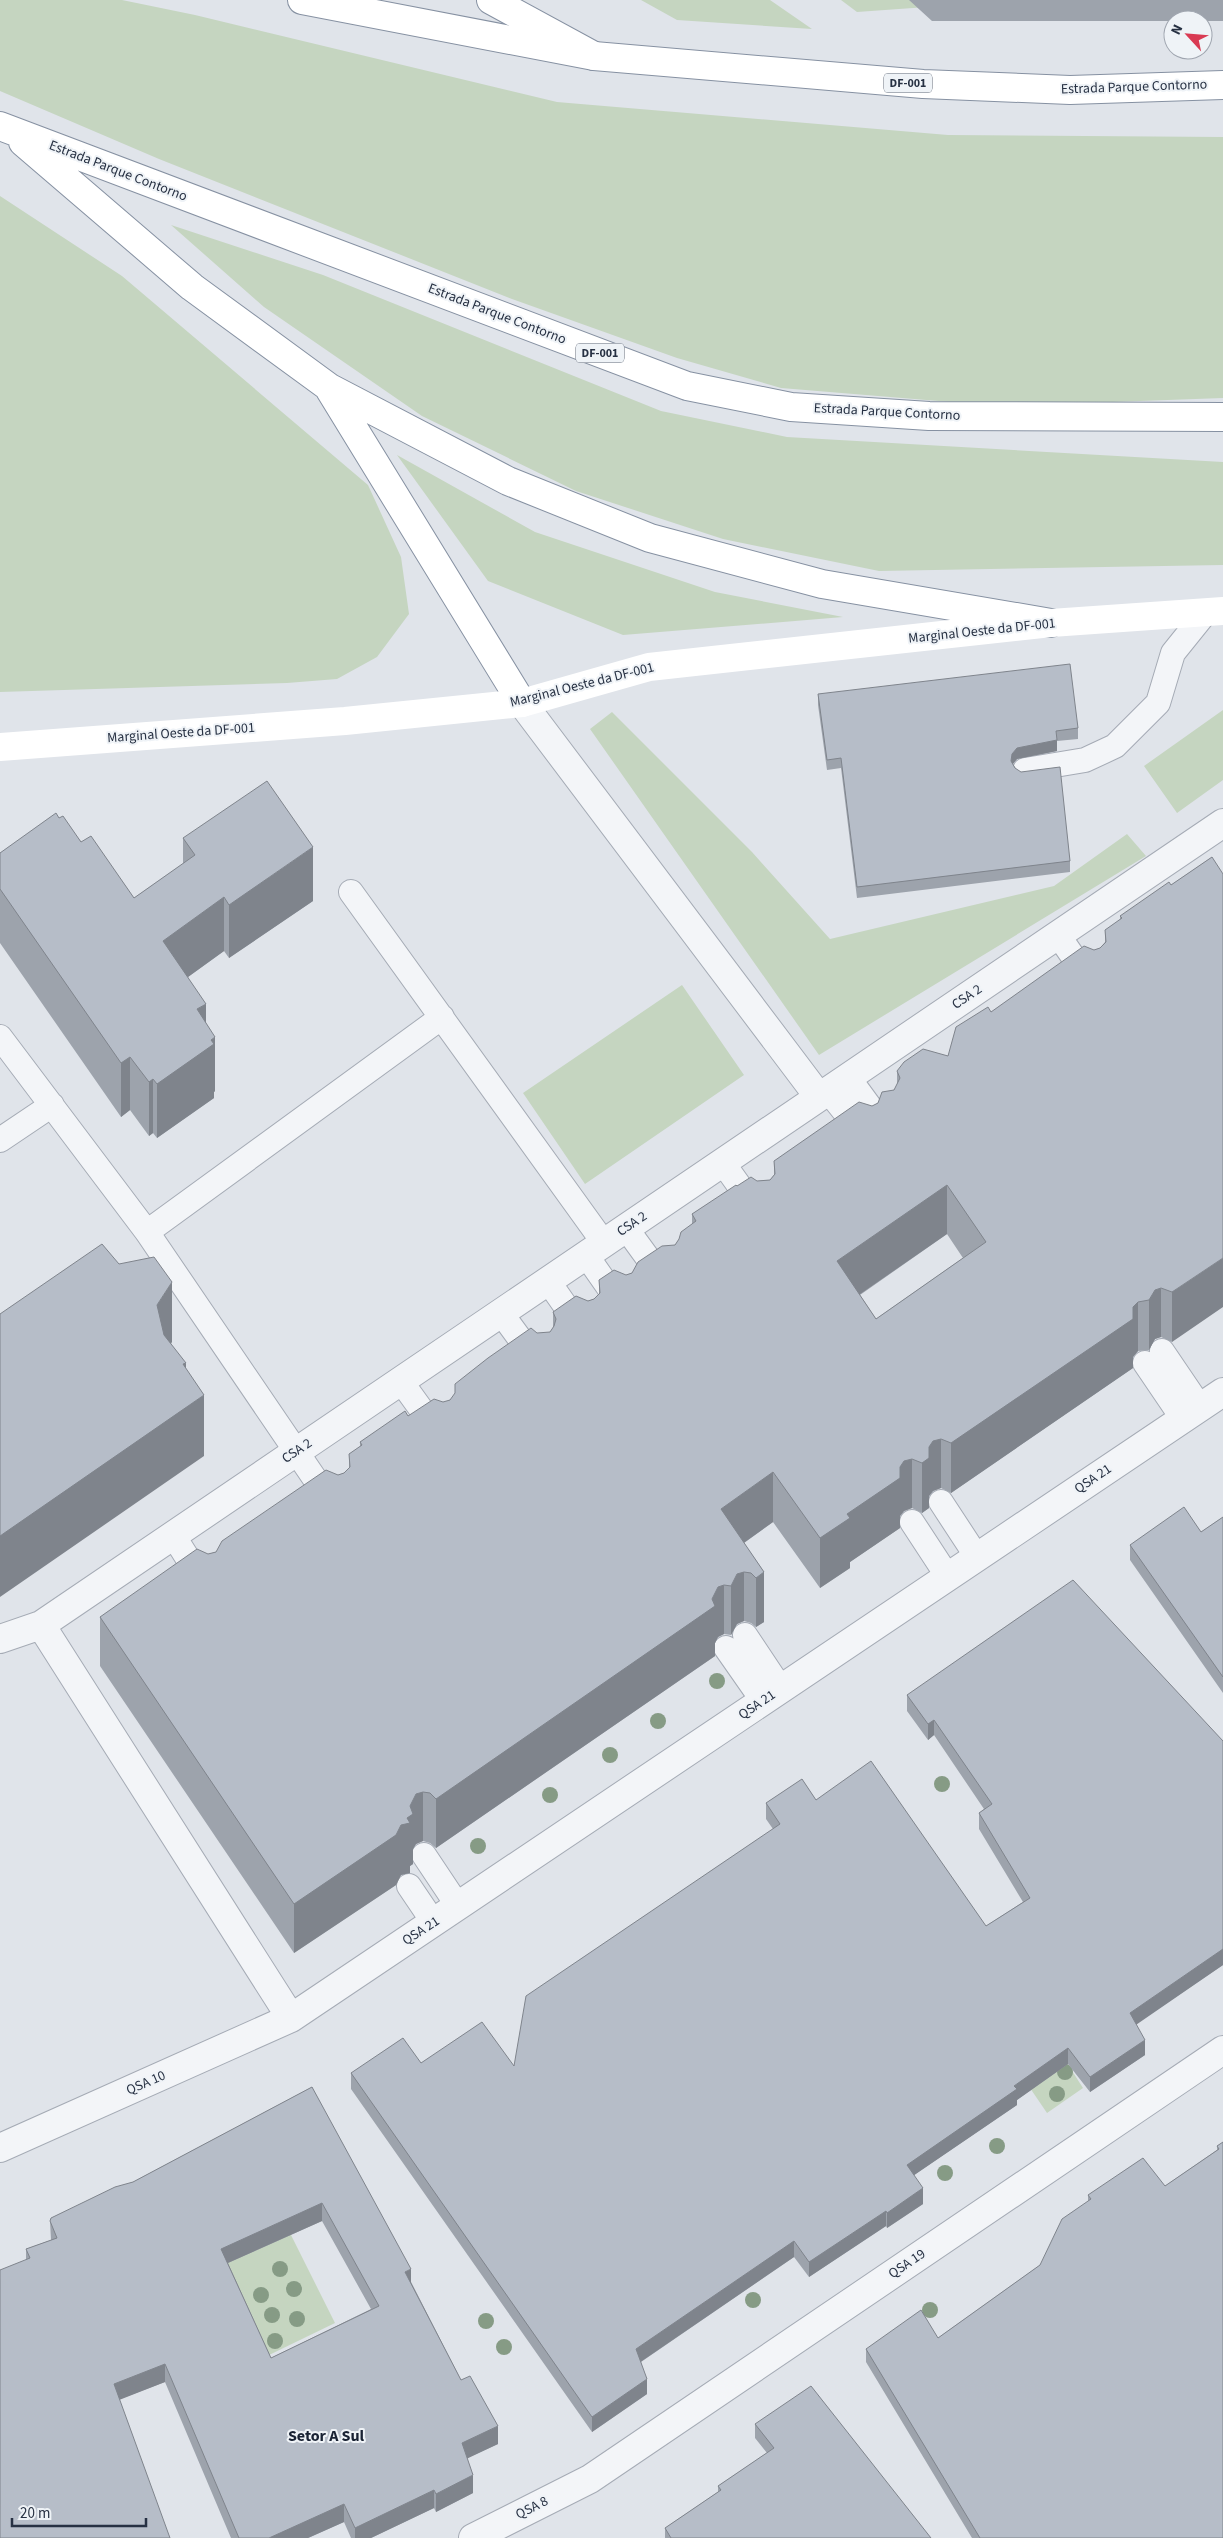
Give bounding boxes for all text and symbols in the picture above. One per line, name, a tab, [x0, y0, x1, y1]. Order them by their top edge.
north arrow	[1163, 10, 1213, 60]
text: N	[1166, 21, 1188, 38]
road number: DF-001	[884, 74, 932, 92]
street label: Estrada Parque Contorno	[1060, 74, 1208, 100]
street label: Estrada Parque Contorno	[46, 135, 190, 207]
street label: Estrada Parque Contorno	[425, 278, 569, 350]
road number: DF-001	[576, 343, 624, 362]
street label: Estrada Parque Contorno	[813, 398, 961, 426]
street label: Marginal Oeste da DF-001	[907, 613, 1057, 649]
street label: Marginal Oeste da DF-001	[508, 657, 656, 713]
street label: Marginal Oeste da DF-001	[106, 718, 256, 748]
street label: CSA 2	[948, 980, 986, 1014]
street label: CSA 2	[613, 1207, 651, 1241]
street label: CSA 2	[278, 1434, 316, 1468]
street label: QSA 21	[1070, 1459, 1116, 1499]
street label: QSA 21	[734, 1685, 780, 1725]
street label: QSA 21	[398, 1911, 444, 1951]
street label: QSA 10	[123, 2065, 169, 2100]
street label: QSA 19	[884, 2244, 930, 2284]
district label: Setor A Sul	[288, 2425, 365, 2447]
street label: QSA 8	[512, 2491, 552, 2525]
scale bar	[12, 2496, 146, 2528]
text: 20 m	[20, 2503, 50, 2524]

